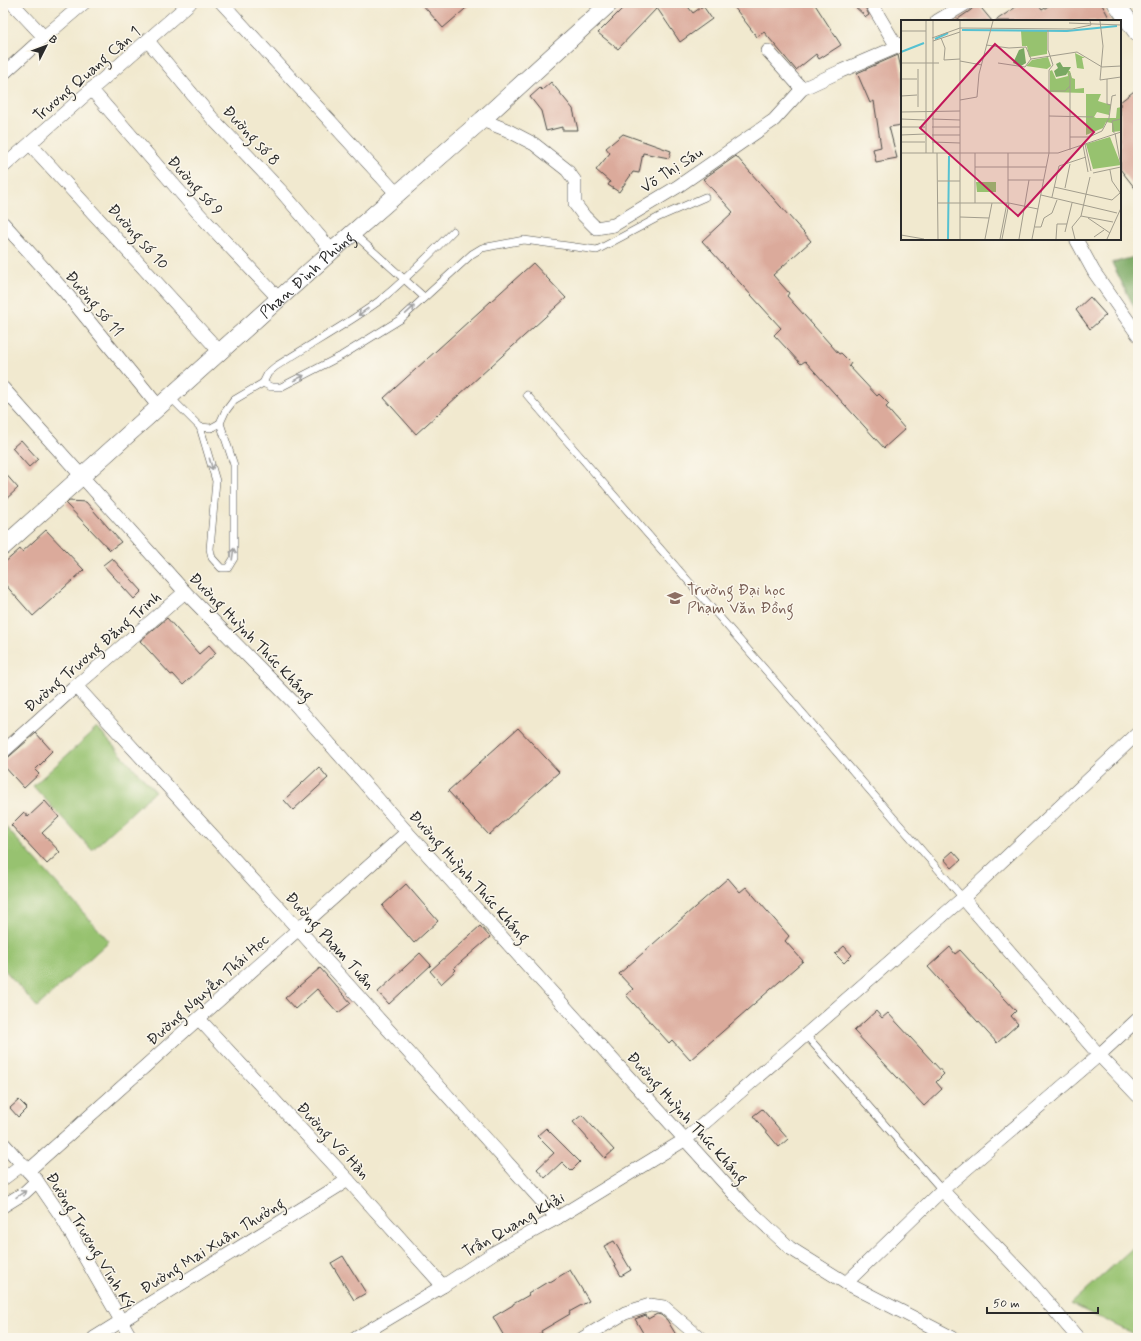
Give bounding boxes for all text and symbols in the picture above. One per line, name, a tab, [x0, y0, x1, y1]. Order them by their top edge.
inset map	[901, 20, 1121, 240]
street label: Trương Quang Cận 1	[29, 22, 146, 127]
north arrow	[26, 26, 66, 66]
text: B	[45, 33, 60, 47]
street label: Đường số 8	[217, 101, 284, 171]
street label: Võ Thị Sáu	[637, 142, 707, 198]
street label: Đường số 9	[162, 151, 228, 221]
street label: Đường số 10	[102, 199, 173, 275]
street label: Phan Đình Phùng	[255, 227, 360, 323]
street label: Đường số 11	[59, 267, 128, 342]
one-way arrow	[404, 306, 415, 315]
one-way arrow	[357, 308, 368, 316]
one-way arrow	[293, 373, 305, 381]
one-way arrow	[208, 457, 215, 470]
one-way arrow	[229, 548, 237, 561]
street label: Đường Huỳnh Thúc Kháng	[183, 568, 318, 706]
place label: Trường Đại học Phạm Văn Đồng	[687, 580, 794, 620]
street label: Đường Trương Đăng Trinh	[20, 587, 166, 718]
school or university icon: Trường Đại học Phạm Văn Đồng	[666, 589, 684, 607]
street label: Đường Huỳnh Thúc Kháng	[403, 806, 534, 948]
street label: Đường Phạm Tuân	[280, 888, 379, 995]
street label: Đường Nguyễn Thái Học	[142, 929, 275, 1051]
street label: Đường Huỳnh Thúc Kháng	[621, 1047, 752, 1189]
street label: Đường Võ Hàn	[291, 1098, 374, 1185]
street label: Đường Trương Vĩnh Ký	[40, 1169, 139, 1313]
street label: Trần Quang Khải	[459, 1187, 569, 1263]
one-way arrow	[15, 1190, 26, 1198]
street label: Đường Mai Xuân Thưởng	[137, 1193, 290, 1300]
scale bar	[987, 1289, 1098, 1315]
text: 50 m	[993, 1296, 1020, 1312]

